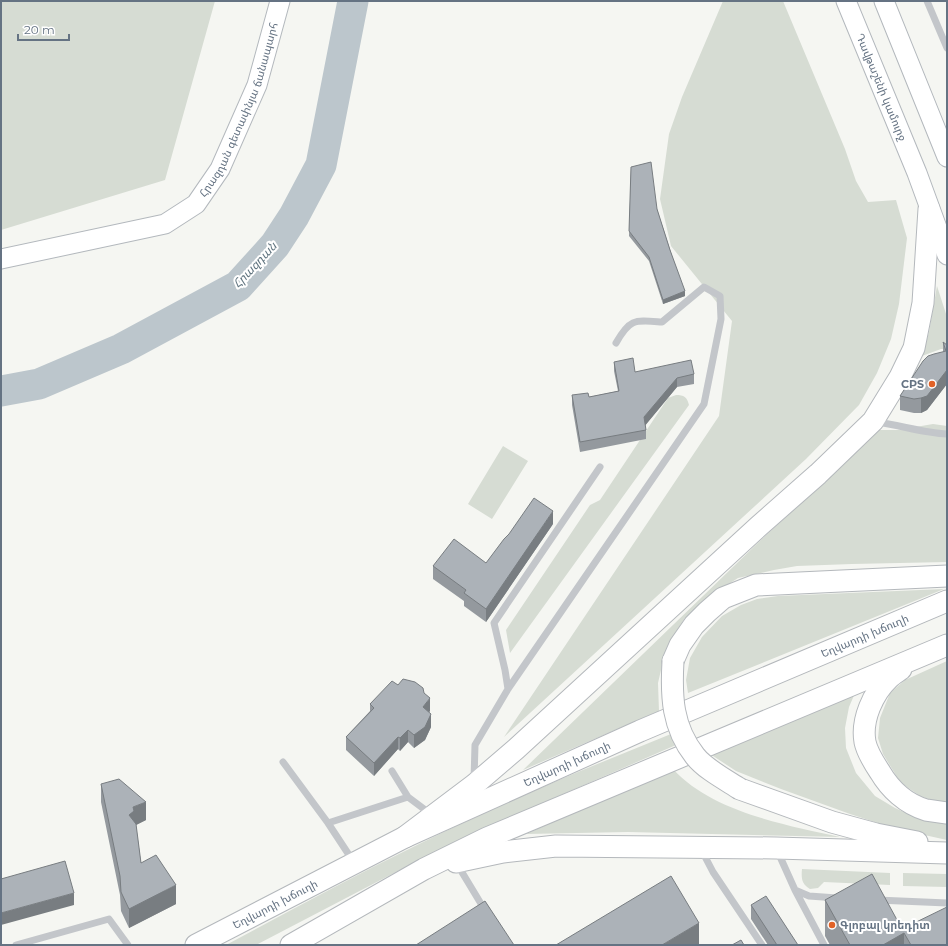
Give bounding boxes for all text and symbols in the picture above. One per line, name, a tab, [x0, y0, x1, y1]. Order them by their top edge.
scale bar	[18, 16, 69, 42]
street label: Հրազդան գետափնյա ճանապարհ	[196, 21, 281, 200]
text: 20 m	[24, 22, 55, 37]
street label: Դավթաշենի կամուրջ	[853, 31, 910, 143]
water label: Հրազդան	[230, 238, 280, 291]
place label: CPS	[901, 377, 924, 391]
marker: CPS	[927, 379, 937, 389]
street label: Եղվարդի խճուղի	[819, 611, 911, 661]
street label: Եղվարդի խճուղի	[521, 738, 613, 790]
street label: Եղվարդի խճուղի	[230, 876, 320, 932]
place label: Գլոբալ կրեդիտ	[840, 918, 930, 932]
marker: Գլոբալ կրեդիտ	[827, 920, 837, 930]

